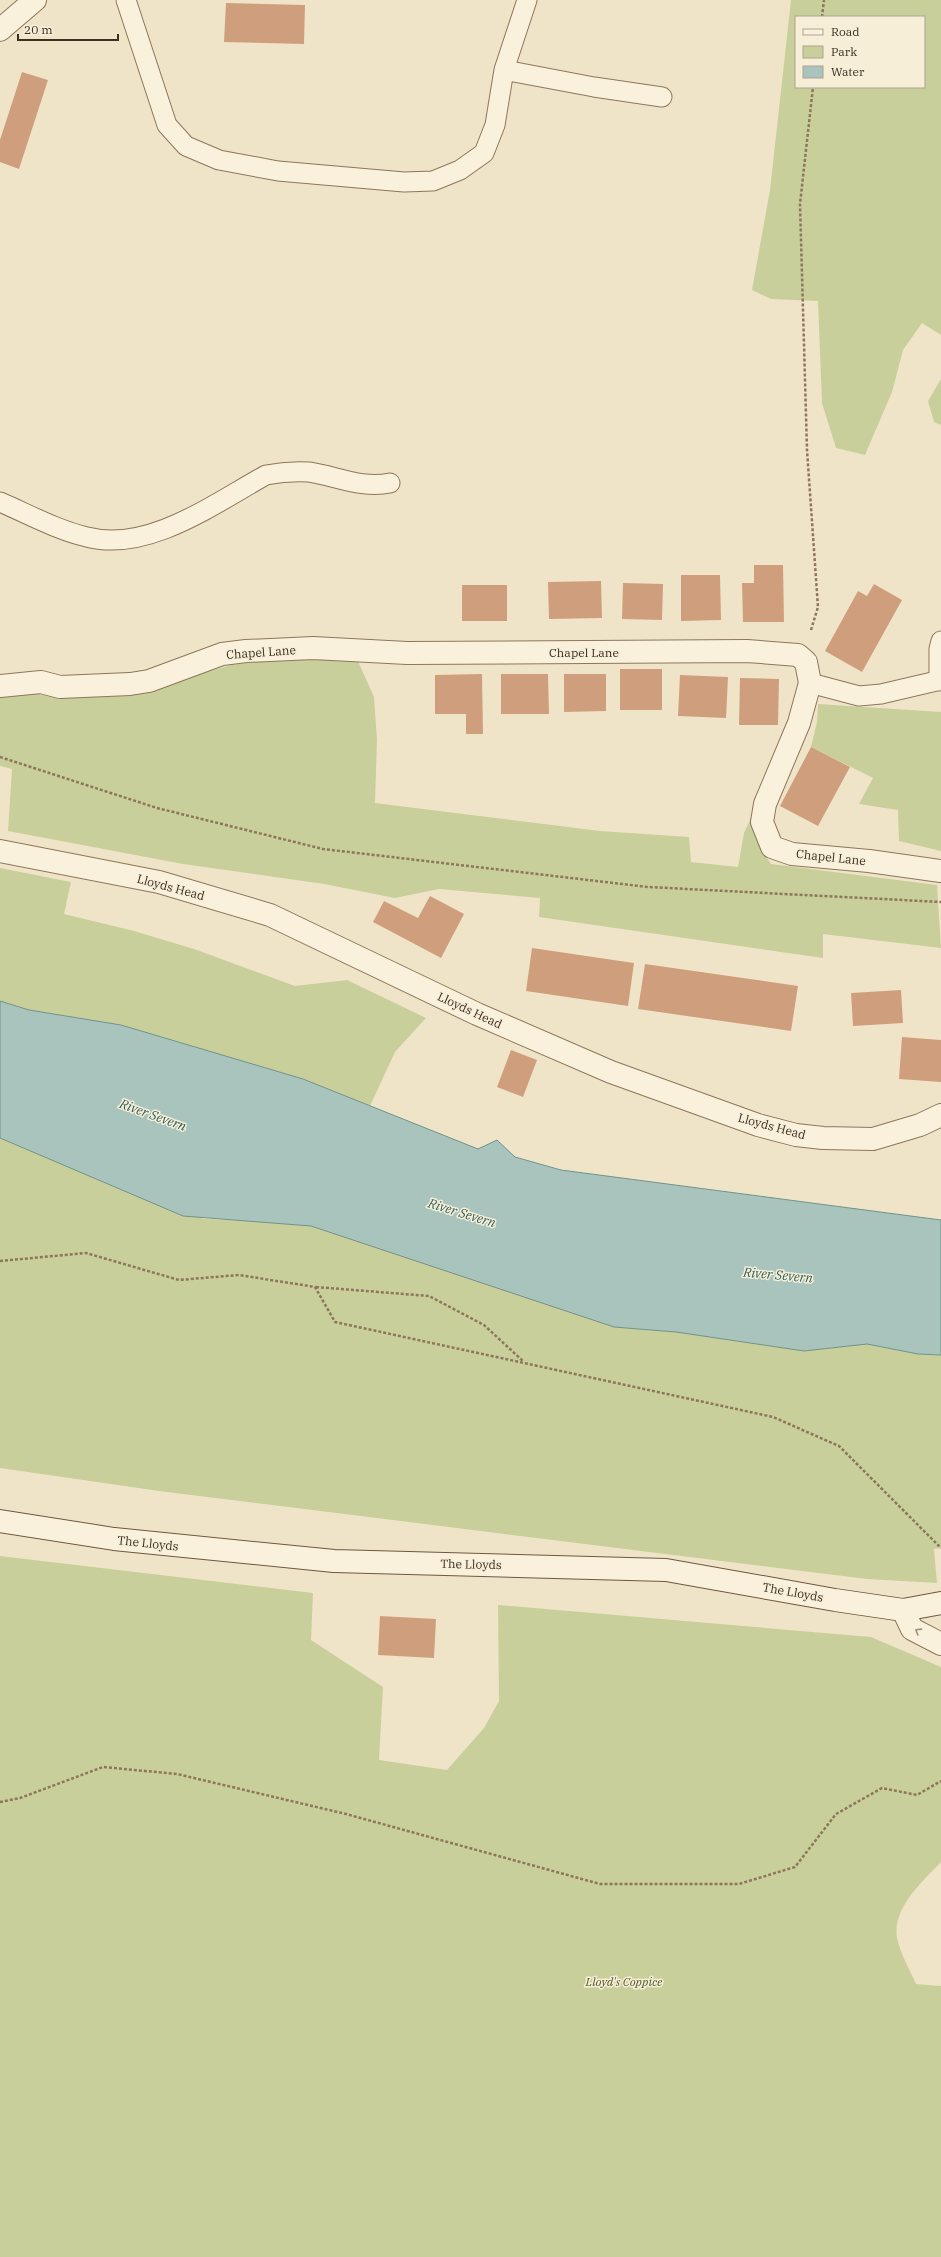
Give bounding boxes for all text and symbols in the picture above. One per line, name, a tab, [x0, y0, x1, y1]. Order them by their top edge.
scale bar	[18, 16, 118, 42]
legend	[795, 16, 925, 88]
text: 20 m	[24, 22, 53, 37]
text: Road	[831, 24, 860, 39]
text: Park	[831, 44, 857, 59]
text: Water	[831, 64, 865, 79]
street label: Chapel Lane	[226, 642, 296, 662]
street label: Chapel Lane	[549, 645, 619, 660]
street label: Chapel Lane	[795, 846, 867, 868]
street label: Lloyds Head	[135, 871, 207, 903]
street label: Lloyds Head	[435, 989, 505, 1031]
water label: River Severn	[116, 1095, 189, 1135]
street label: Lloyds Head	[736, 1110, 808, 1142]
water label: River Severn	[425, 1194, 498, 1231]
water label: River Severn	[742, 1263, 814, 1287]
street label: The Lloyds	[117, 1532, 179, 1554]
street label: The Lloyds	[440, 1556, 502, 1572]
street label: The Lloyds	[761, 1579, 825, 1605]
one-way arrow	[915, 1629, 922, 1636]
park label: Lloyd's Coppice	[585, 1974, 663, 1989]

